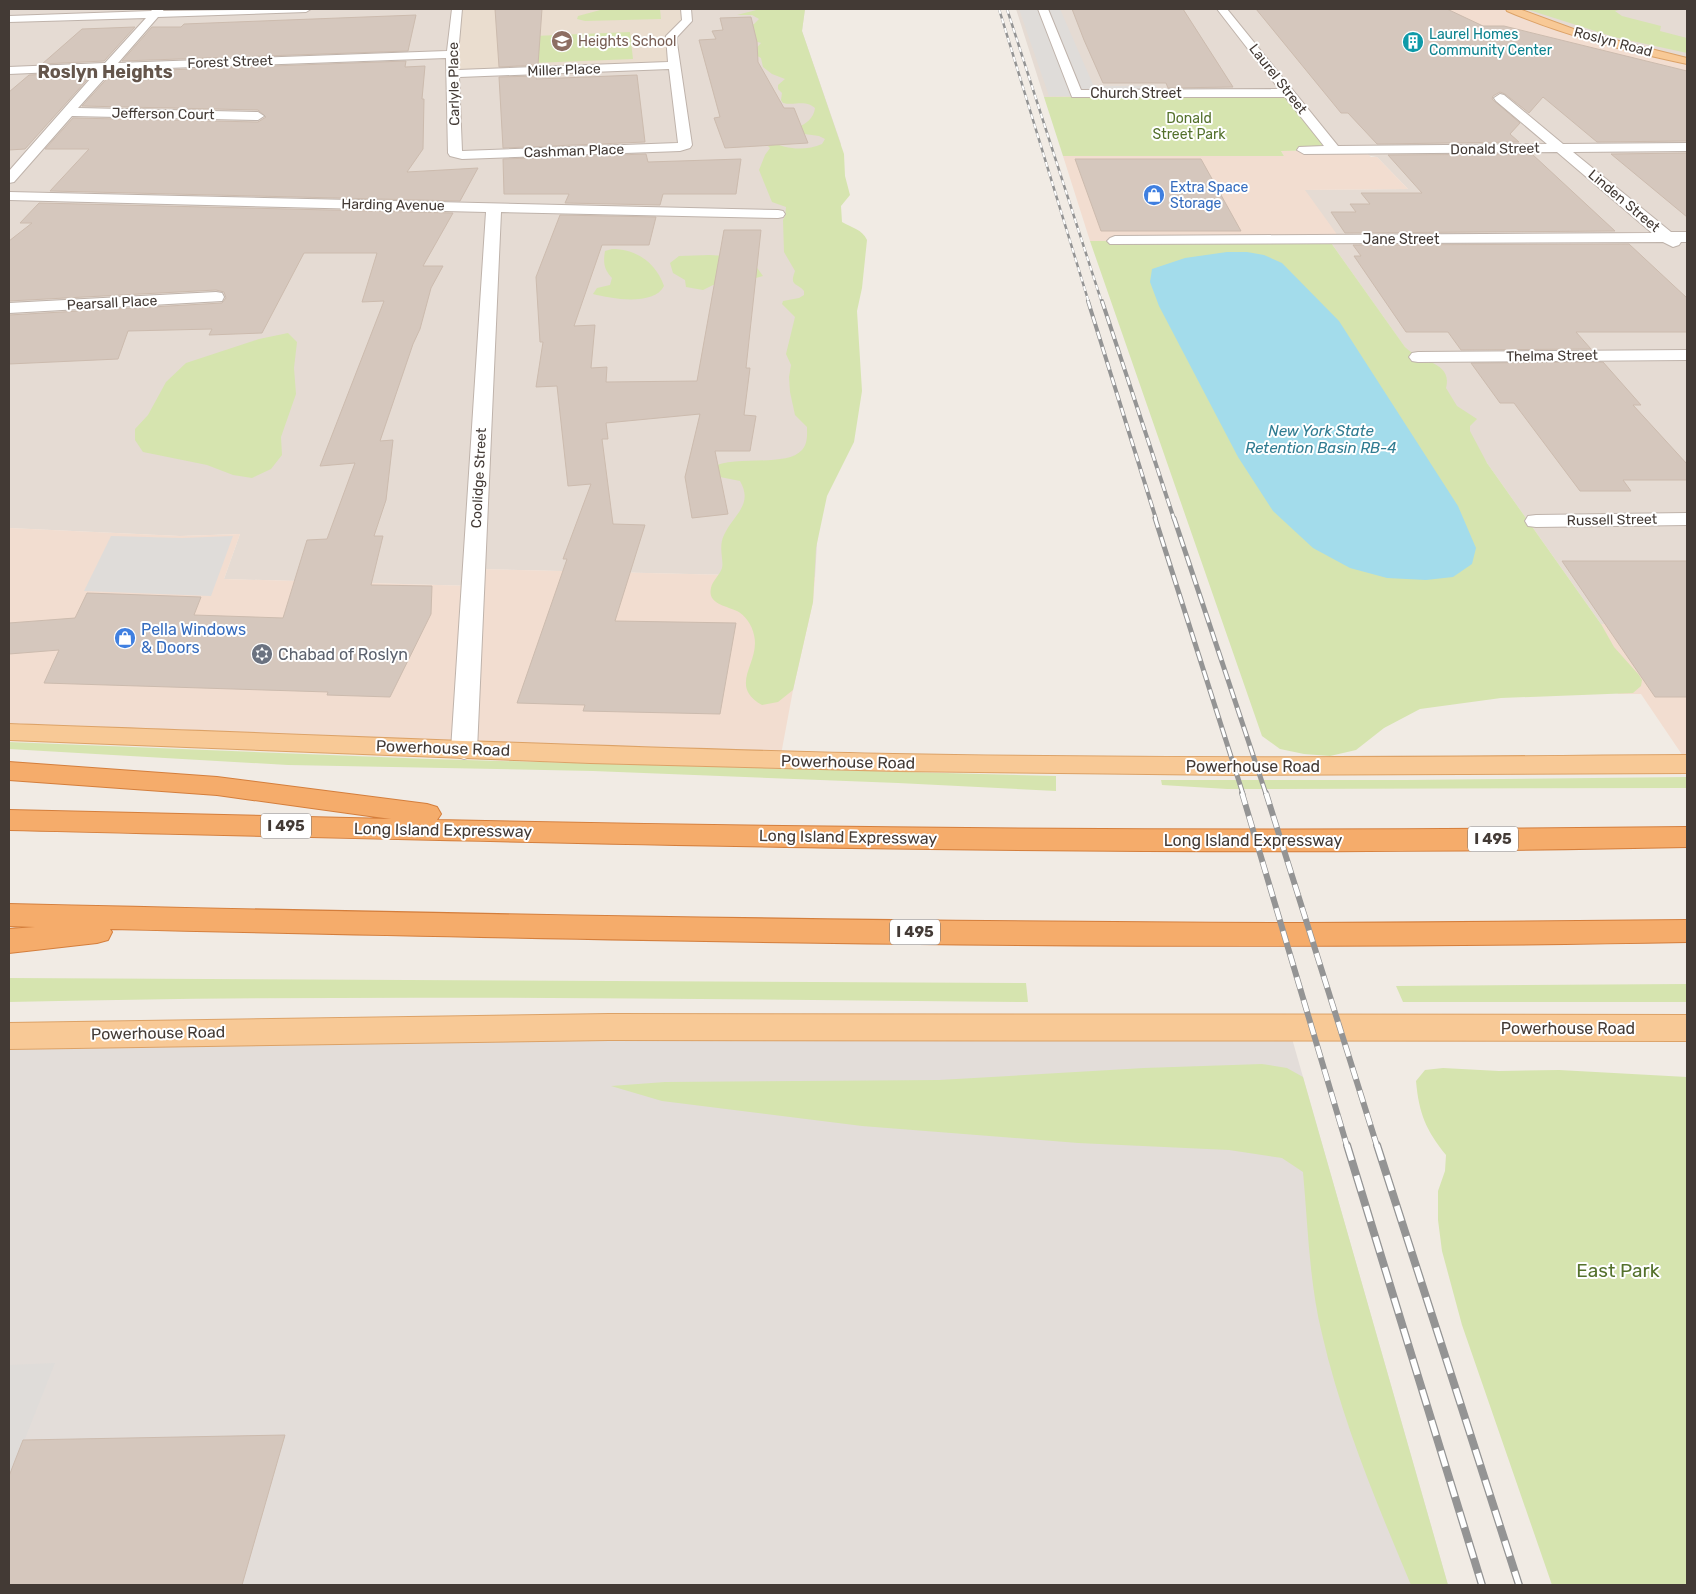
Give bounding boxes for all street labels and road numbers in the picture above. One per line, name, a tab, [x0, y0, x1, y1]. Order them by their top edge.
street label: Roslyn Road	[1572, 23, 1654, 61]
street label: Laurel Street	[1245, 41, 1311, 118]
street label: Carlyle Place	[445, 42, 463, 126]
street label: Forest Street	[187, 52, 274, 72]
street label: Miller Place	[527, 60, 601, 80]
street label: Church Street	[1090, 85, 1182, 102]
street label: Jefferson Court	[111, 105, 215, 123]
street label: Donald Street	[1450, 140, 1540, 158]
street label: Cashman Place	[523, 141, 625, 161]
street label: Linden Street	[1585, 166, 1664, 236]
street label: Harding Avenue	[341, 196, 445, 214]
street label: Jane Street	[1363, 231, 1440, 248]
street label: Pearsall Place	[66, 292, 158, 314]
street label: Thelma Street	[1506, 347, 1599, 365]
street label: Coolidge Street	[468, 427, 490, 529]
street label: Russell Street	[1567, 511, 1658, 529]
street label: Powerhouse Road	[376, 736, 510, 760]
street label: Powerhouse Road	[781, 751, 915, 773]
street label: Powerhouse Road	[1186, 757, 1320, 776]
road number: I 495	[261, 814, 311, 838]
street label: Long Island Expressway	[354, 819, 533, 841]
street label: Long Island Expressway	[759, 826, 938, 848]
road number: I 495	[1468, 826, 1518, 852]
street label: Long Island Expressway	[1164, 831, 1342, 850]
road number: I 495	[890, 920, 940, 944]
street label: Powerhouse Road	[1501, 1019, 1635, 1038]
street label: Powerhouse Road	[91, 1022, 225, 1044]

